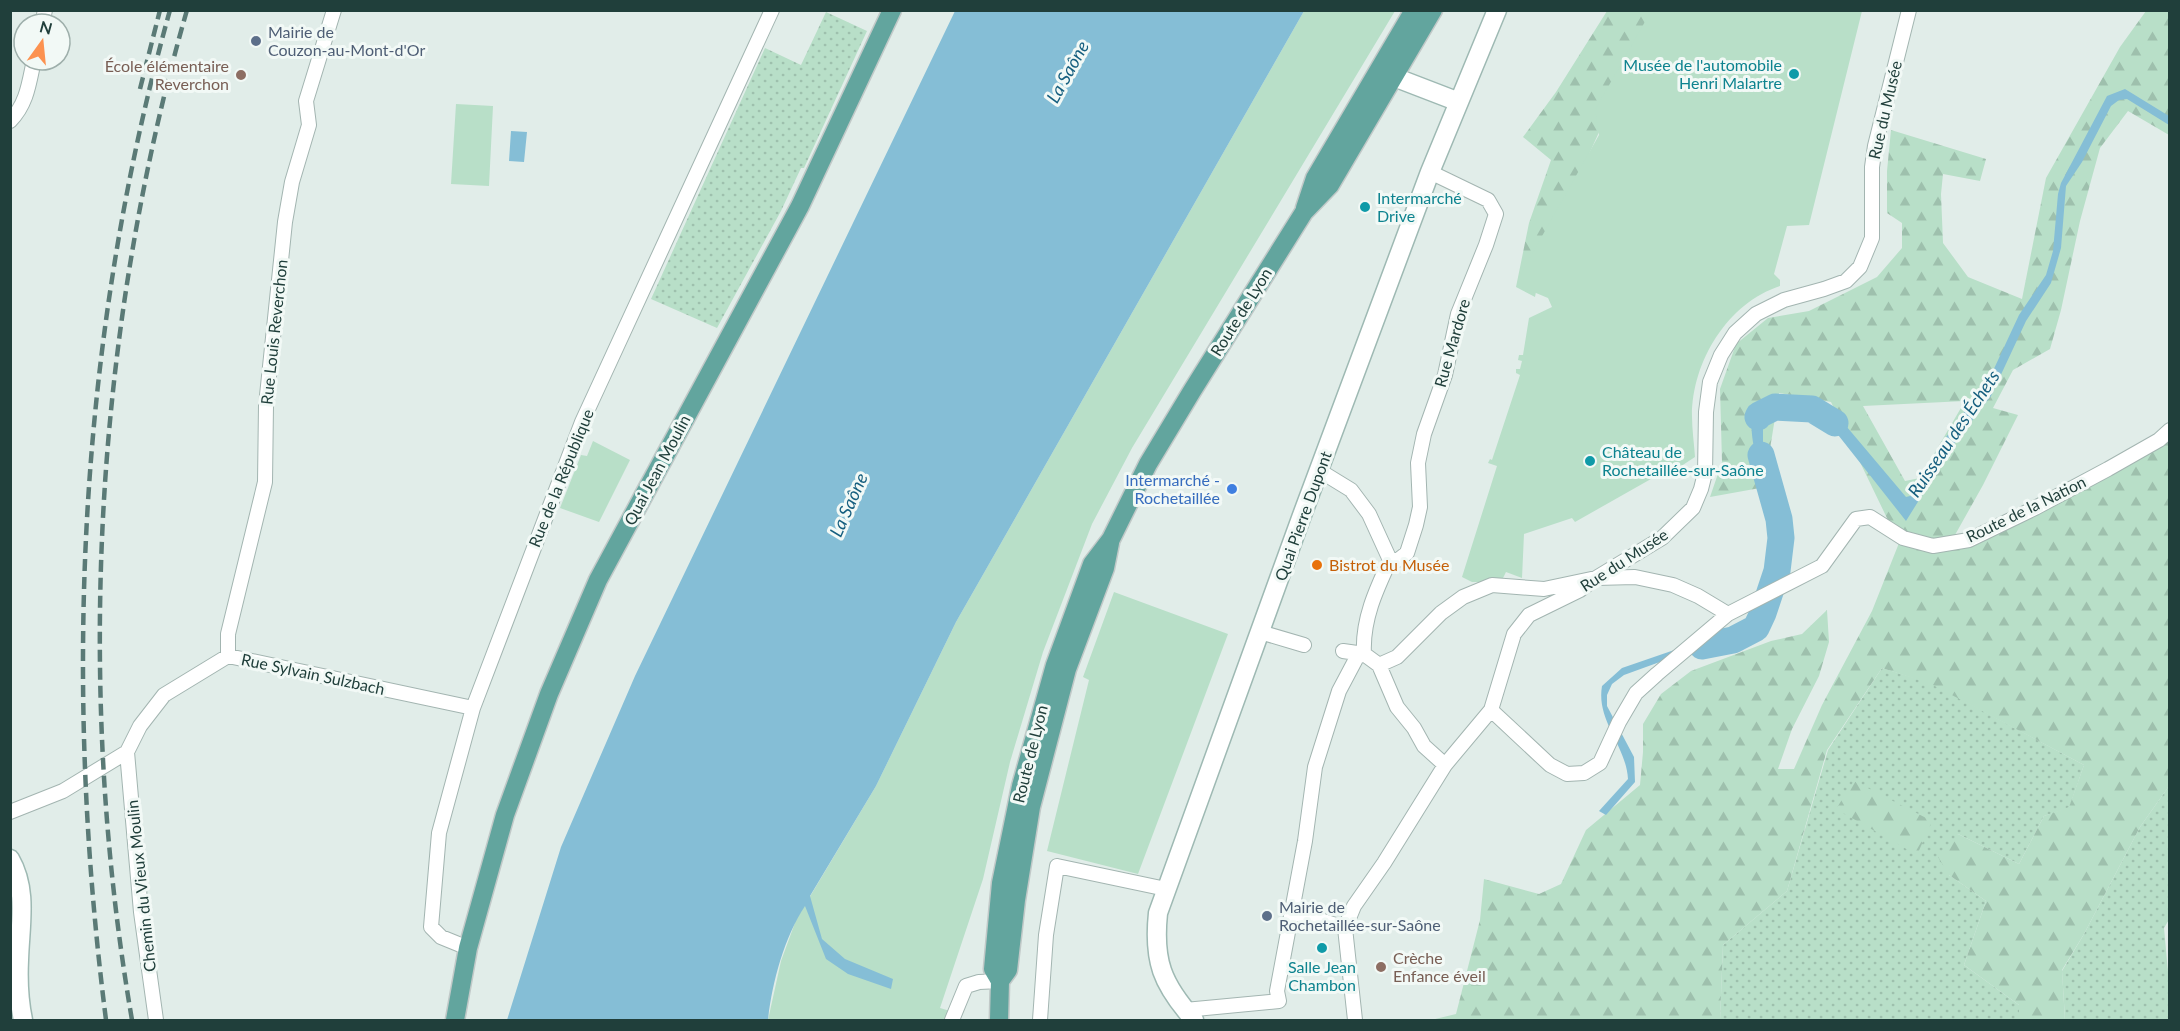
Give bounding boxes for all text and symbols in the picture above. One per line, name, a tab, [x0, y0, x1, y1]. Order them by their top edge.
north arrow	[12, 12, 72, 72]
text: N	[38, 16, 54, 38]
place label: Mairie de Couzon-au-Mont-d'Or	[268, 22, 425, 59]
marker: Mairie de Couzon-au-Mont-d'Or	[249, 34, 263, 48]
water label: La Saône	[1041, 37, 1093, 106]
place label: Musée de l'automobile Henri Malartre	[1623, 55, 1782, 92]
place label: École élémentaire Reverchon	[105, 56, 229, 93]
street label: Rue du Musée	[1864, 59, 1905, 161]
marker: Musée de l'automobile Henri Malartre	[1787, 67, 1801, 81]
marker: École élémentaire Reverchon	[234, 68, 248, 82]
place label: Intermarché Drive	[1377, 188, 1462, 225]
marker: Intermarché Drive	[1358, 200, 1372, 214]
street label: Rue Louis Reverchon	[256, 258, 291, 406]
street label: Route de Lyon	[1206, 264, 1275, 359]
street label: Rue Mardore	[1430, 296, 1473, 389]
water label: Ruisseau des Échets	[1903, 366, 2004, 501]
street label: Rue de la République	[524, 406, 597, 550]
street label: Quai Jean Moulin	[620, 411, 694, 528]
place label: Château de Rochetaillée-sur-Saône	[1602, 442, 1764, 479]
street label: Quai Pierre Dupont	[1270, 448, 1335, 583]
marker: Château de Rochetaillée-sur-Saône	[1583, 454, 1597, 468]
water label: La Saône	[824, 469, 872, 540]
place label: Intermarché - Rochetaillée	[1125, 470, 1220, 507]
street label: Route de la Nation	[1963, 471, 2089, 546]
marker: Intermarché - Rochetaillée	[1225, 482, 1239, 496]
street label: Rue du Musée	[1576, 524, 1671, 595]
place label: Bistrot du Musée	[1329, 555, 1449, 574]
marker: Bistrot du Musée	[1310, 558, 1324, 572]
street label: Rue Sylvain Sulzbach	[240, 649, 387, 698]
street label: Route de Lyon	[1008, 703, 1051, 805]
street label: Chemin du Vieux Moulin	[122, 799, 159, 973]
place label: Mairie de Rochetaillée-sur-Saône	[1279, 897, 1441, 934]
marker: Mairie de Rochetaillée-sur-Saône	[1260, 909, 1274, 923]
marker: Salle Jean Chambon	[1315, 941, 1329, 955]
place label: Crèche Enfance éveil	[1393, 948, 1486, 985]
place label: Salle Jean Chambon	[1288, 957, 1356, 994]
marker: Crèche Enfance éveil	[1374, 960, 1388, 974]

